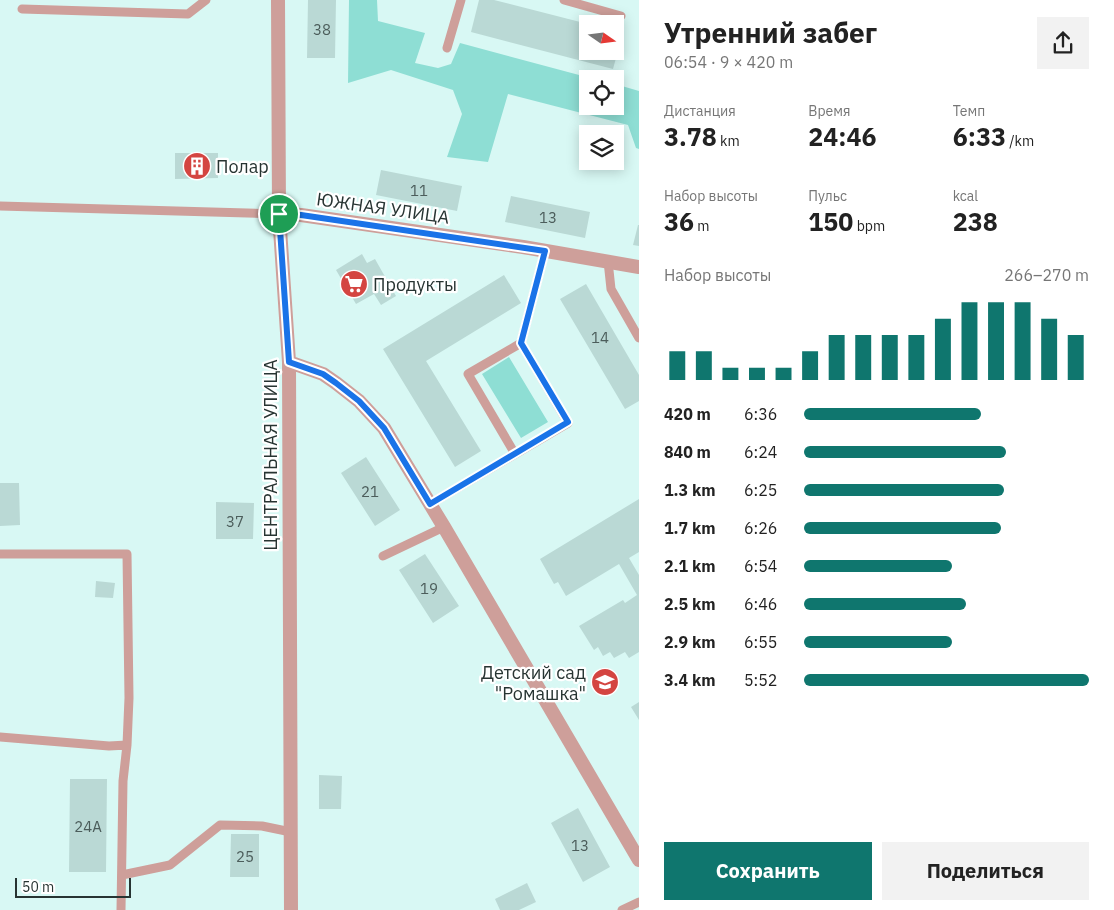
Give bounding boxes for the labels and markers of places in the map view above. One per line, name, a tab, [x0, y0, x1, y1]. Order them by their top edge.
building icon: Полар	[182, 151, 212, 181]
place label: Полар	[216, 155, 269, 178]
pin	[258, 193, 300, 235]
supermarket icon: Продукты	[339, 269, 369, 299]
place label: Продукты	[373, 273, 457, 296]
place label: Детский сад "Ромашка"	[481, 661, 586, 705]
school or university icon: Детский сад "Ромашка"	[590, 667, 620, 697]

